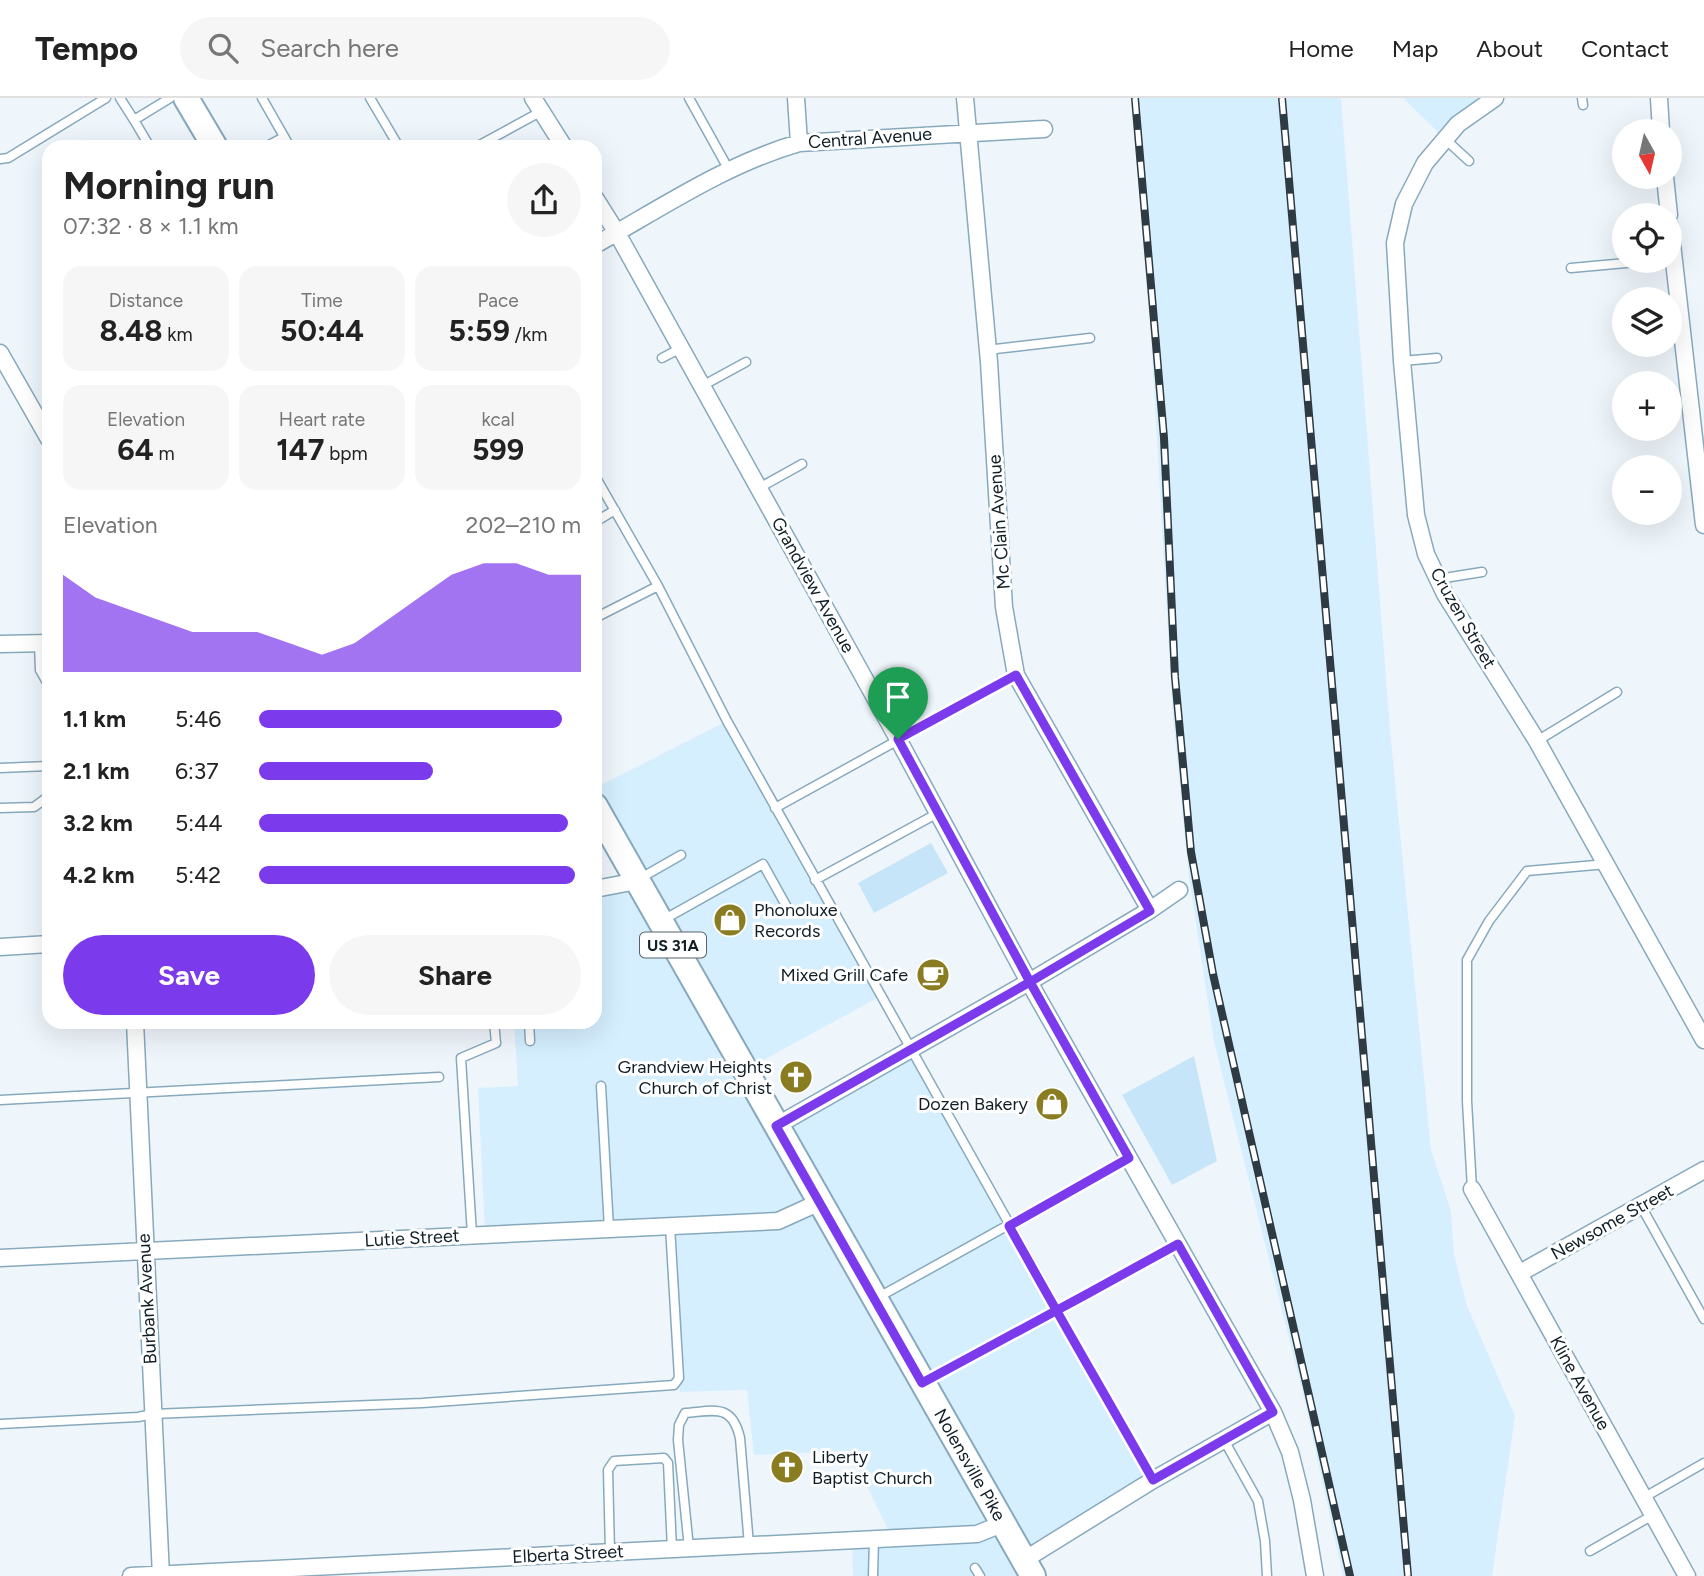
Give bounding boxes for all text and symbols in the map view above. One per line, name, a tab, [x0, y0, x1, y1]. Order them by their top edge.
search box	[180, 17, 670, 80]
text: Tempo	[35, 29, 138, 68]
icon: search	[204, 29, 242, 67]
text: Search here	[260, 32, 399, 64]
text: Home	[1288, 34, 1354, 63]
text: Map	[1392, 34, 1438, 63]
text: About	[1476, 34, 1543, 63]
text: Contact	[1581, 34, 1669, 63]
north arrow	[1612, 119, 1682, 189]
map controls	[1612, 119, 1682, 525]
street label: Central Avenue	[807, 123, 933, 153]
text: Morning run	[63, 163, 275, 209]
button: share	[507, 163, 581, 237]
button: locate	[1612, 203, 1682, 273]
text: 07:32 · 8 × 1.1 km	[63, 212, 239, 240]
button: layers	[1612, 287, 1682, 357]
text: Distance	[109, 289, 183, 312]
text: Time	[301, 289, 343, 312]
text: Pace	[477, 289, 519, 312]
text: 8.48	[99, 312, 163, 349]
text: 50:44	[280, 312, 364, 349]
text: 5:59	[449, 312, 510, 349]
text: km	[163, 323, 193, 346]
text: /km	[510, 323, 547, 346]
button: +	[1612, 371, 1682, 441]
text: Elevation	[107, 408, 185, 431]
text: Heart rate	[279, 408, 365, 431]
text: kcal	[481, 408, 515, 431]
text: 64	[117, 431, 154, 468]
text: 147	[276, 431, 325, 468]
text: 599	[472, 431, 524, 468]
text: m	[154, 442, 175, 465]
text: bpm	[325, 442, 368, 465]
street label: Mc Clain Avenue	[983, 454, 1015, 590]
button: −	[1612, 455, 1682, 525]
text: Elevation	[63, 511, 158, 539]
text: 202–210 m	[466, 511, 581, 539]
street label: Grandview Avenue	[767, 513, 860, 657]
street label: Cruzen Street	[1425, 564, 1501, 672]
pin	[868, 667, 928, 739]
icon: arrive	[879, 678, 917, 716]
text: 1.1 km	[63, 705, 126, 733]
text: 5:46	[175, 705, 221, 733]
text: 2.1 km	[63, 757, 130, 785]
text: 6:37	[175, 757, 219, 785]
text: 3.2 km	[63, 809, 133, 837]
text: 5:44	[175, 809, 223, 837]
text: 4.2 km	[63, 861, 134, 889]
text: 5:42	[175, 861, 221, 889]
place label: Phonoluxe Records	[754, 899, 838, 942]
shop icon: Phonoluxe Records	[711, 901, 749, 939]
road number: US 31A	[640, 932, 706, 958]
button: Save	[63, 935, 315, 1015]
button: Share	[329, 935, 581, 1015]
cafe icon: Mixed Grill Cafe	[914, 956, 952, 994]
place label: Mixed Grill Cafe	[780, 964, 908, 986]
place label: Grandview Heights Church of Christ	[617, 1056, 772, 1099]
church icon: Grandview Heights Church of Christ	[777, 1058, 815, 1096]
shop icon: Dozen Bakery	[1033, 1085, 1071, 1123]
place label: Dozen Bakery	[918, 1093, 1029, 1115]
street label: Newsome Street	[1547, 1179, 1677, 1265]
street label: Lutie Street	[364, 1225, 460, 1251]
street label: Burbank Avenue	[133, 1233, 161, 1365]
street label: Kline Avenue	[1545, 1332, 1615, 1434]
street label: Nolensville Pike	[929, 1405, 1010, 1525]
place label: Liberty Baptist Church	[812, 1446, 932, 1489]
church icon: Liberty Baptist Church	[768, 1448, 806, 1486]
street label: Elberta Street	[512, 1540, 625, 1568]

